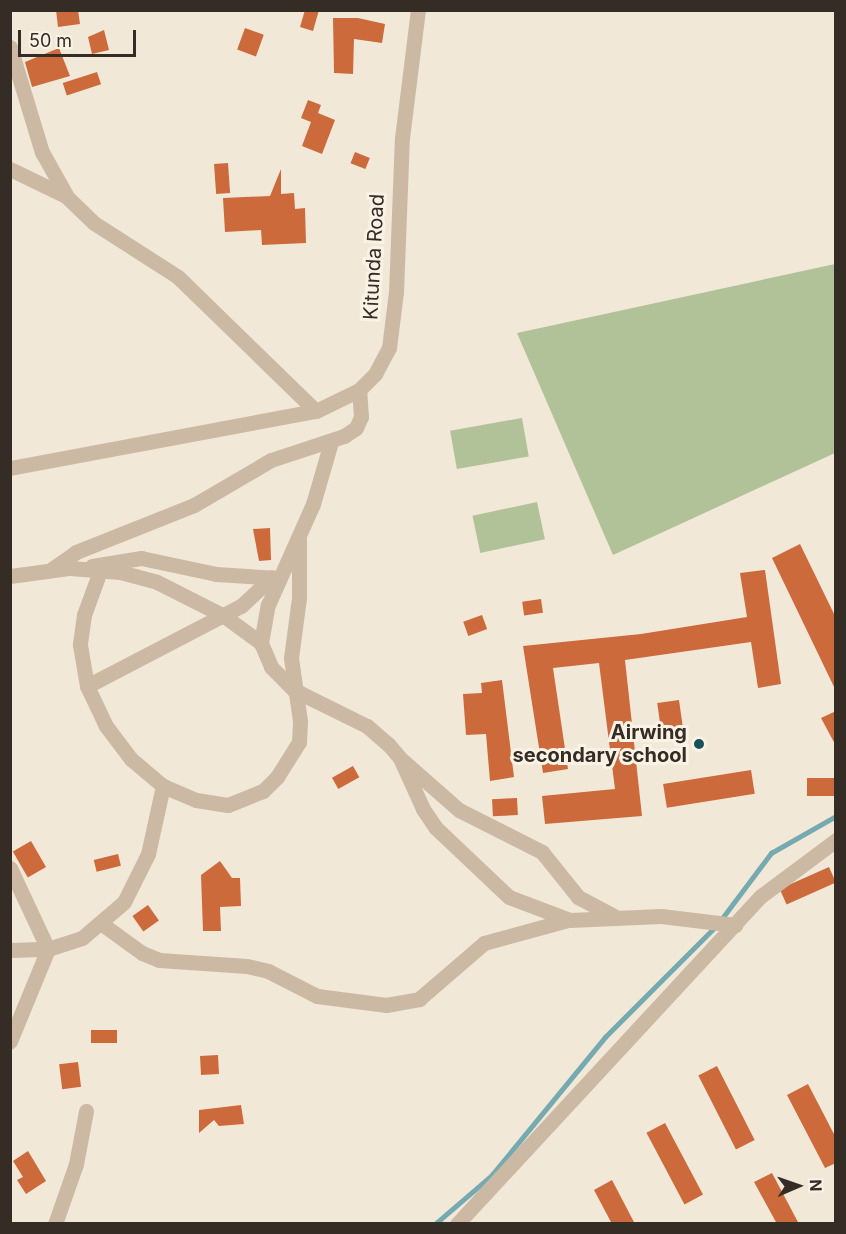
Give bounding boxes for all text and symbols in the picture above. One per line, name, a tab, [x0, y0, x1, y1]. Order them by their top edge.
scale bar	[21, 18, 140, 56]
text: 50 m	[29, 30, 72, 51]
street label: Kitunda Road	[359, 193, 389, 321]
place label: Airwing secondary school	[513, 720, 687, 767]
marker: Airwing secondary school	[692, 737, 706, 751]
north arrow	[768, 1156, 828, 1216]
text: N	[806, 1179, 826, 1192]

